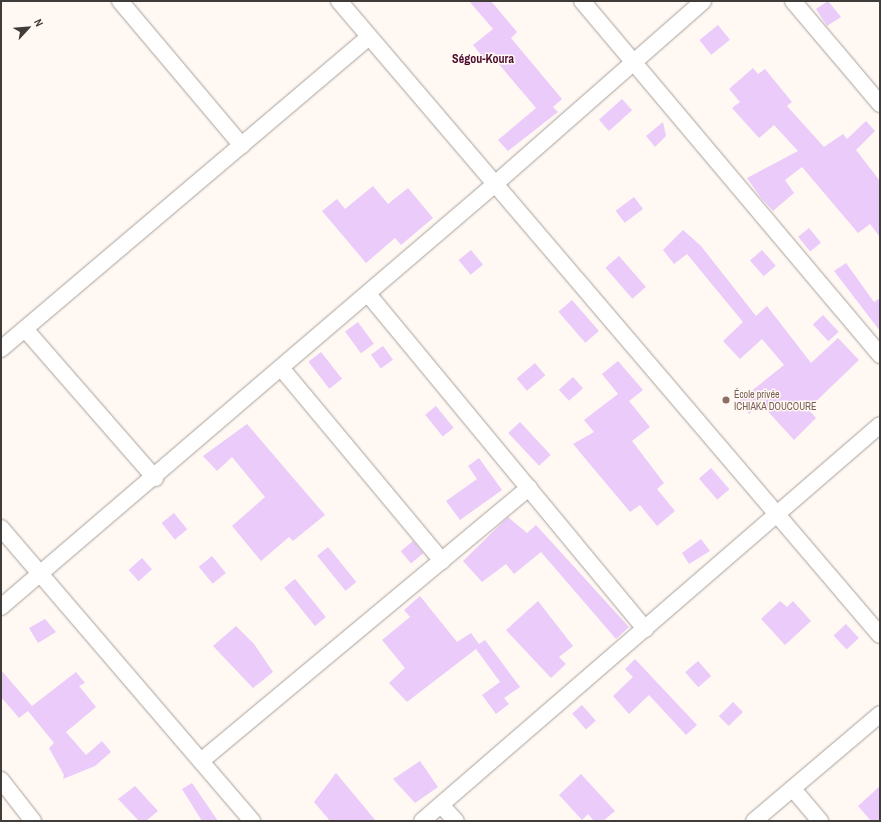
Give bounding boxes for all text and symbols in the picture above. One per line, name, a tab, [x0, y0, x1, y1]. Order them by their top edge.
north arrow	[8, 8, 48, 48]
text: N	[31, 17, 47, 29]
district label: Ségou-Koura	[452, 53, 514, 67]
place label: École privée ICHIAKA DOUCOURE	[734, 388, 817, 412]
marker: École privée ICHIAKA DOUCOURE	[721, 395, 731, 405]

